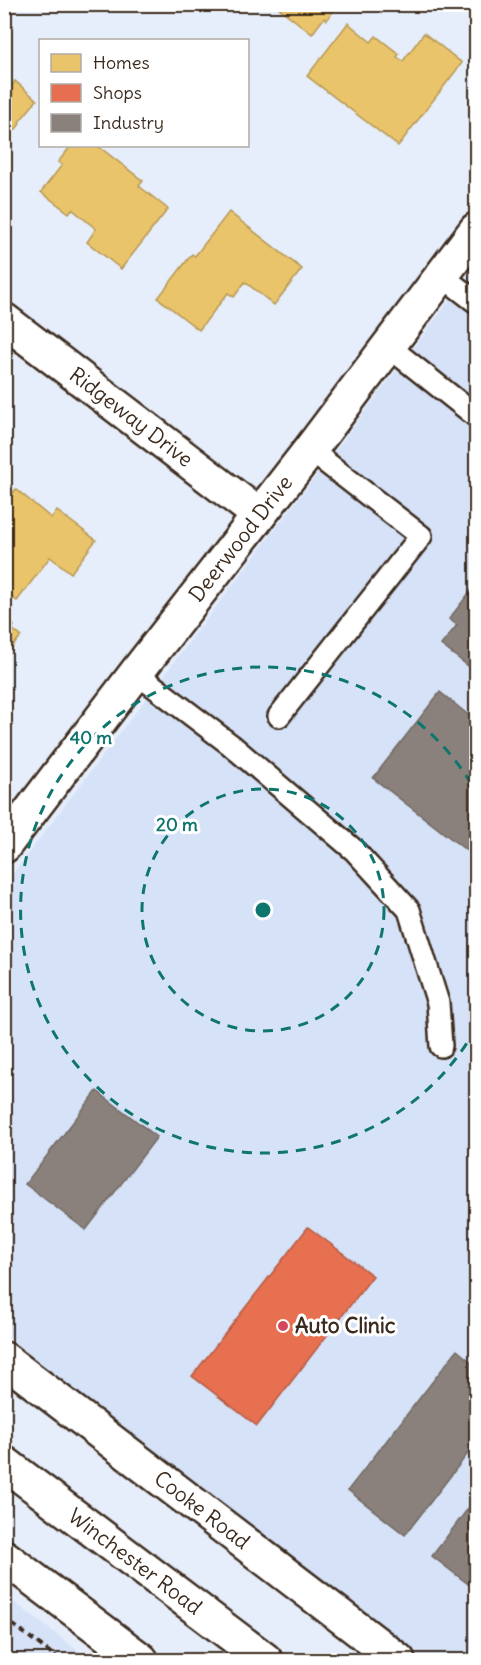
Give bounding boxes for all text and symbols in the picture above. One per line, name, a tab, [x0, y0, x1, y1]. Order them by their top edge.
legend	[39, 39, 249, 147]
text: Homes	[93, 51, 150, 74]
text: Shops	[93, 81, 142, 104]
text: Industry	[93, 111, 164, 134]
street label: Ridgeway Drive	[64, 361, 199, 473]
street label: Deerwood Drive	[183, 470, 298, 607]
text: 40 m	[70, 726, 112, 749]
text: 20 m	[156, 813, 198, 836]
centre of rings	[253, 900, 273, 920]
place label: Auto Clinic	[295, 1312, 396, 1339]
marker: Auto Clinic	[276, 1319, 290, 1333]
street label: Cooke Road	[149, 1465, 255, 1555]
street label: Winchester Road	[63, 1502, 207, 1621]

